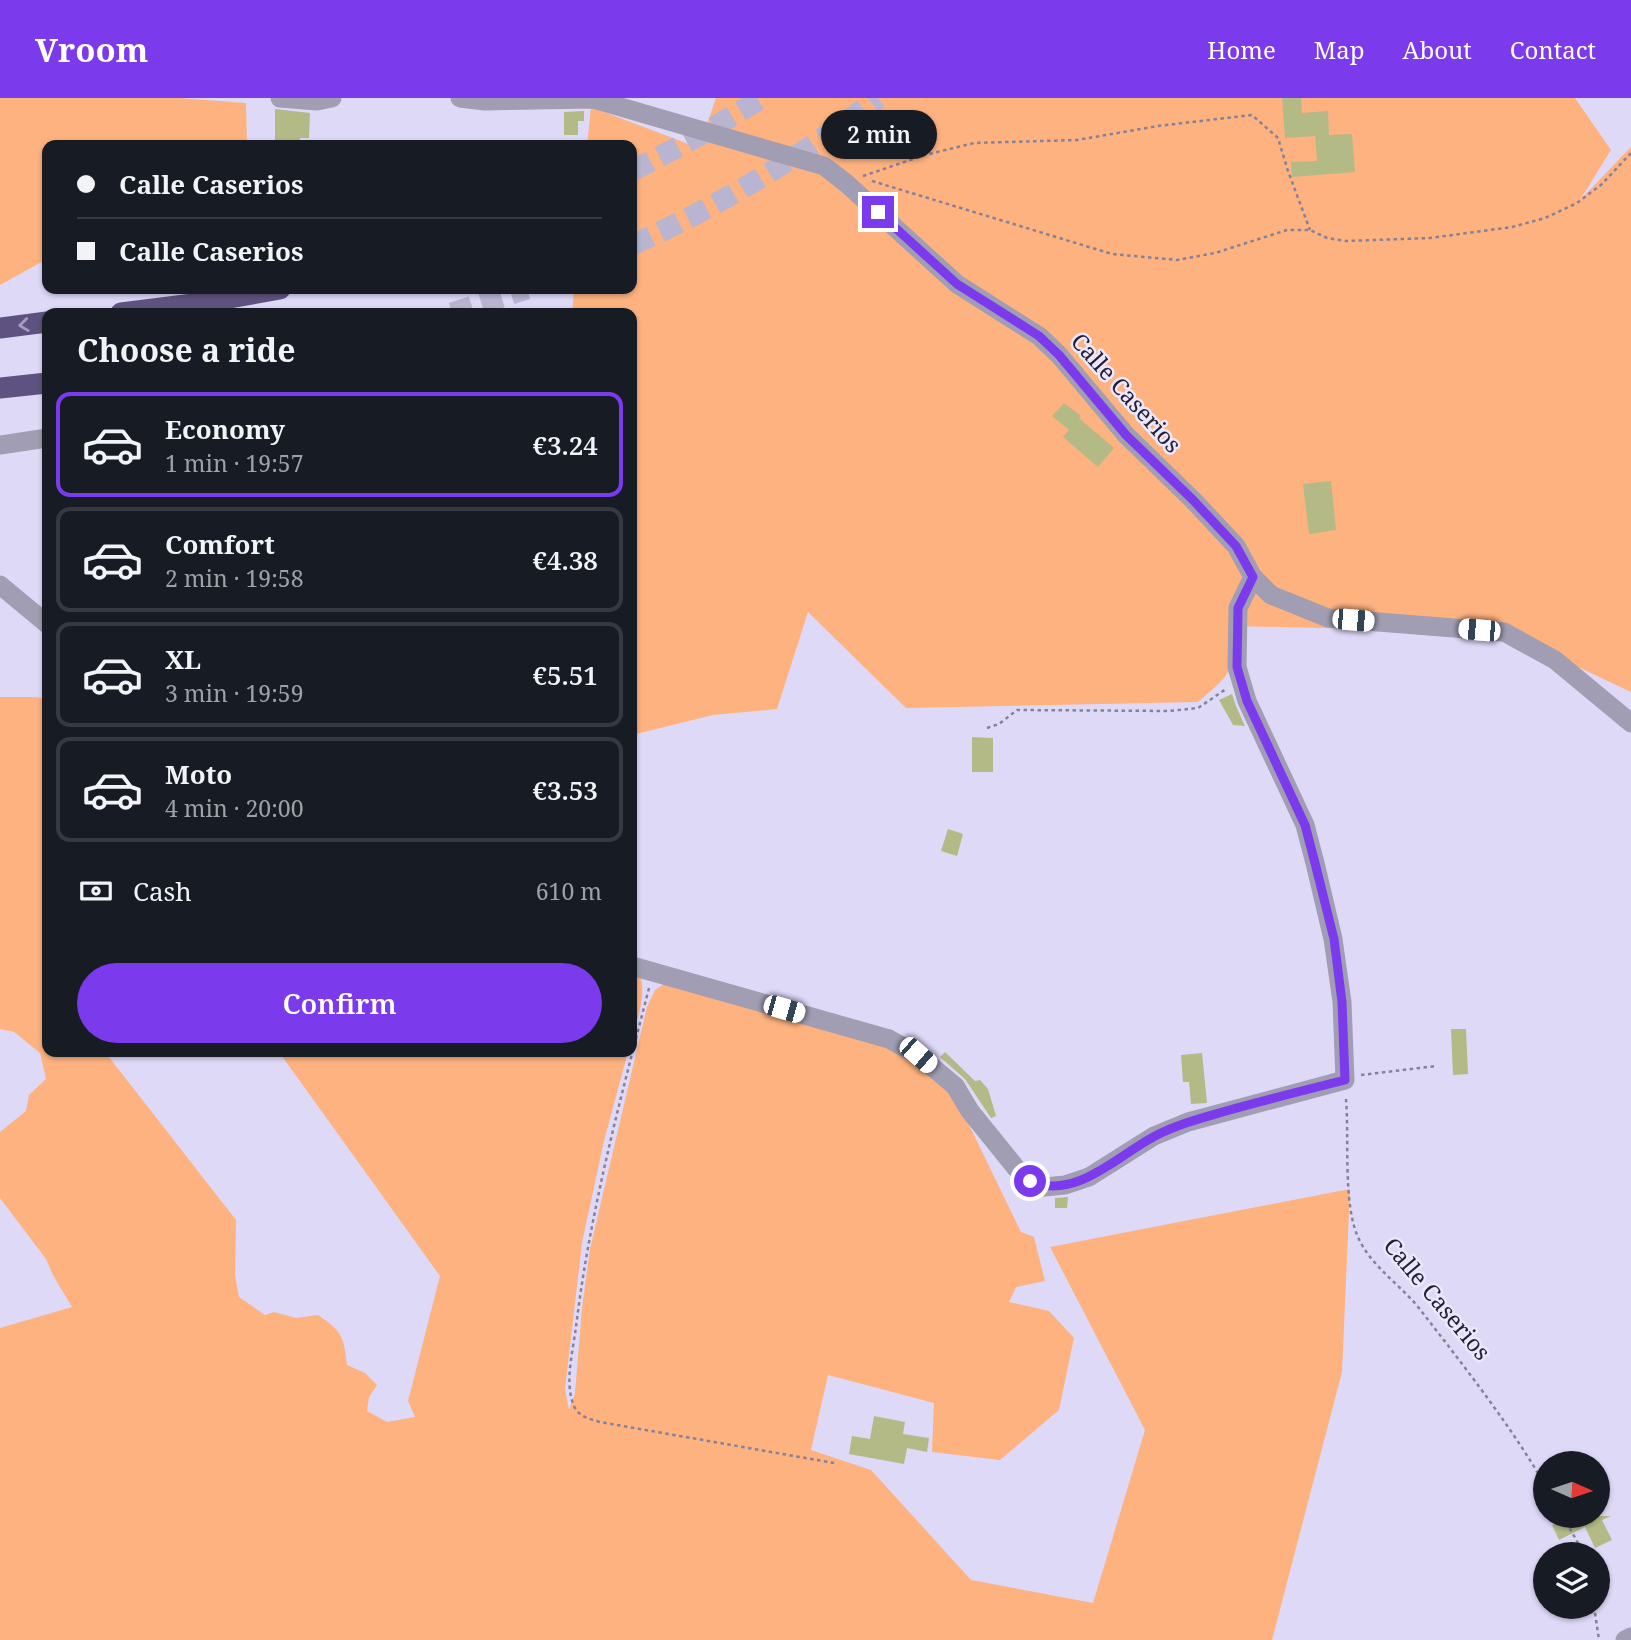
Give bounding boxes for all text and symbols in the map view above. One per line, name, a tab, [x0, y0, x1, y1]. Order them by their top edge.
text: Vroom	[35, 27, 148, 72]
text: Home	[1207, 33, 1276, 66]
text: Map	[1314, 33, 1365, 66]
text: About	[1403, 33, 1472, 66]
text: Contact	[1510, 33, 1596, 66]
callout: 2 min	[820, 110, 936, 159]
text: 2 min	[847, 118, 911, 150]
text: Calle Caserios	[119, 166, 304, 202]
route end	[862, 196, 894, 228]
text: Calle Caserios	[119, 233, 304, 269]
one-way arrow	[18, 318, 29, 333]
street label: Calle Caserios	[1064, 325, 1189, 459]
text: Choose a ride	[77, 328, 296, 371]
text: Economy	[165, 411, 285, 447]
icon: car	[81, 413, 144, 476]
text: €3.24	[532, 427, 598, 463]
text: 1 min · 19:57	[165, 447, 303, 479]
text: Comfort	[165, 526, 275, 562]
icon: car	[81, 528, 144, 591]
text: €4.38	[532, 542, 598, 578]
text: 2 min · 19:58	[165, 562, 303, 594]
car	[1332, 608, 1375, 632]
car	[1458, 618, 1501, 642]
text: XL	[165, 641, 201, 677]
icon: car	[81, 643, 144, 706]
text: €5.51	[532, 657, 598, 693]
text: 3 min · 19:59	[165, 677, 303, 709]
text: Moto	[165, 756, 232, 792]
icon: car	[81, 758, 144, 821]
text: €3.53	[532, 772, 598, 808]
text: 4 min · 20:00	[165, 792, 303, 824]
icon: cash	[77, 872, 115, 910]
text: Cash	[133, 873, 192, 909]
text: 610 m	[536, 875, 602, 907]
button: Confirm	[77, 963, 602, 1043]
car	[761, 993, 808, 1025]
car	[896, 1033, 941, 1077]
route start	[1014, 1165, 1046, 1197]
street label: Calle Caserios	[1377, 1230, 1499, 1367]
north arrow	[1533, 1451, 1610, 1528]
map controls	[1533, 1451, 1610, 1619]
button: layers	[1533, 1542, 1610, 1619]

